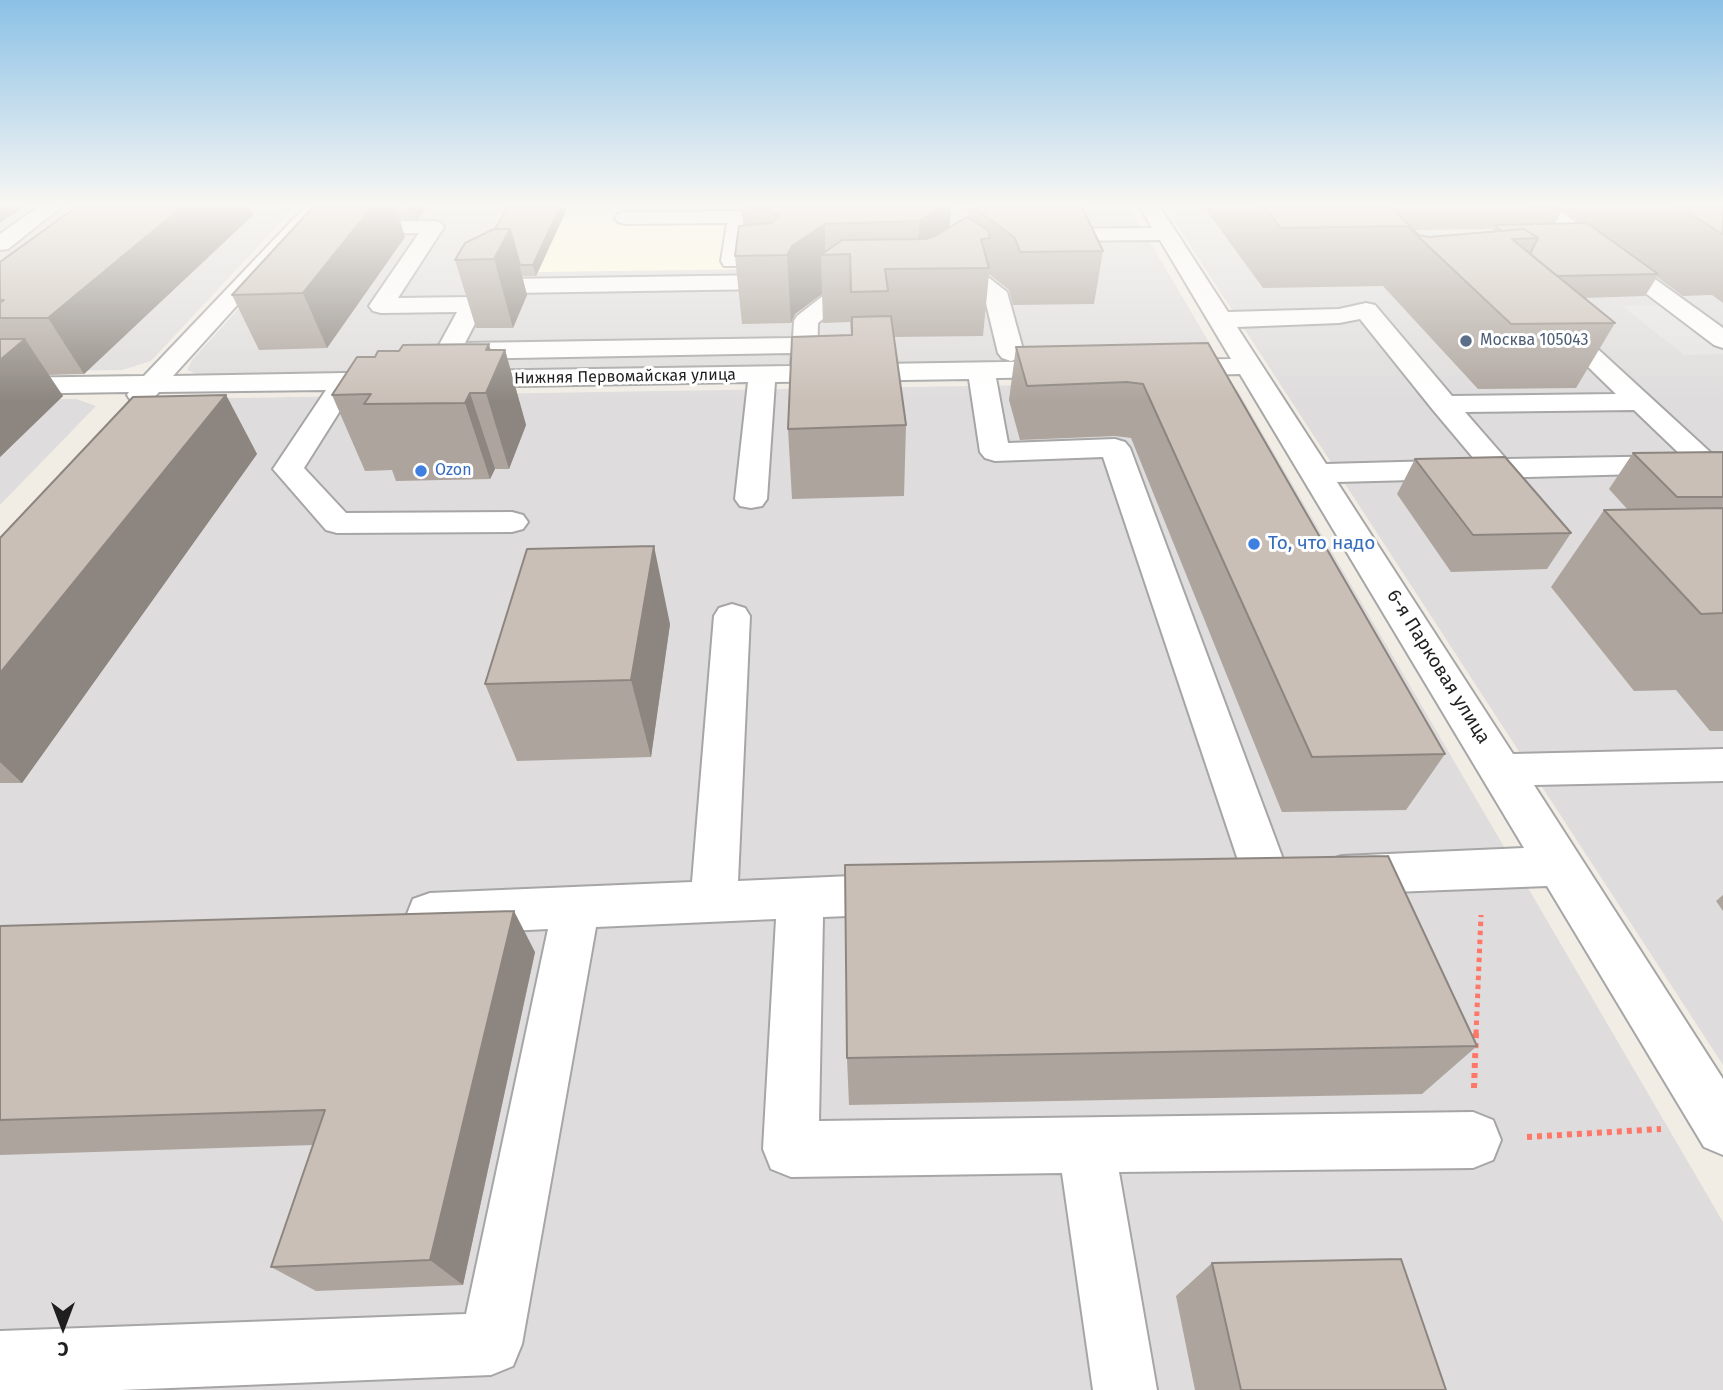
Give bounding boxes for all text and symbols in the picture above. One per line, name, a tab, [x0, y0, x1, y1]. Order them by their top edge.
place label: Москва 105043	[1480, 331, 1589, 351]
marker: Москва 105043	[1458, 333, 1474, 349]
street label: Нижняя Первомайская улица	[514, 365, 736, 389]
place label: Ozon	[435, 461, 472, 481]
marker: Ozon	[413, 463, 429, 479]
place label: То, что надо	[1268, 533, 1375, 555]
marker: То, что надо	[1246, 536, 1262, 552]
street label: 6-я Парковая улица	[1381, 586, 1495, 748]
north arrow	[28, 1292, 98, 1362]
text: С	[58, 1337, 68, 1360]

